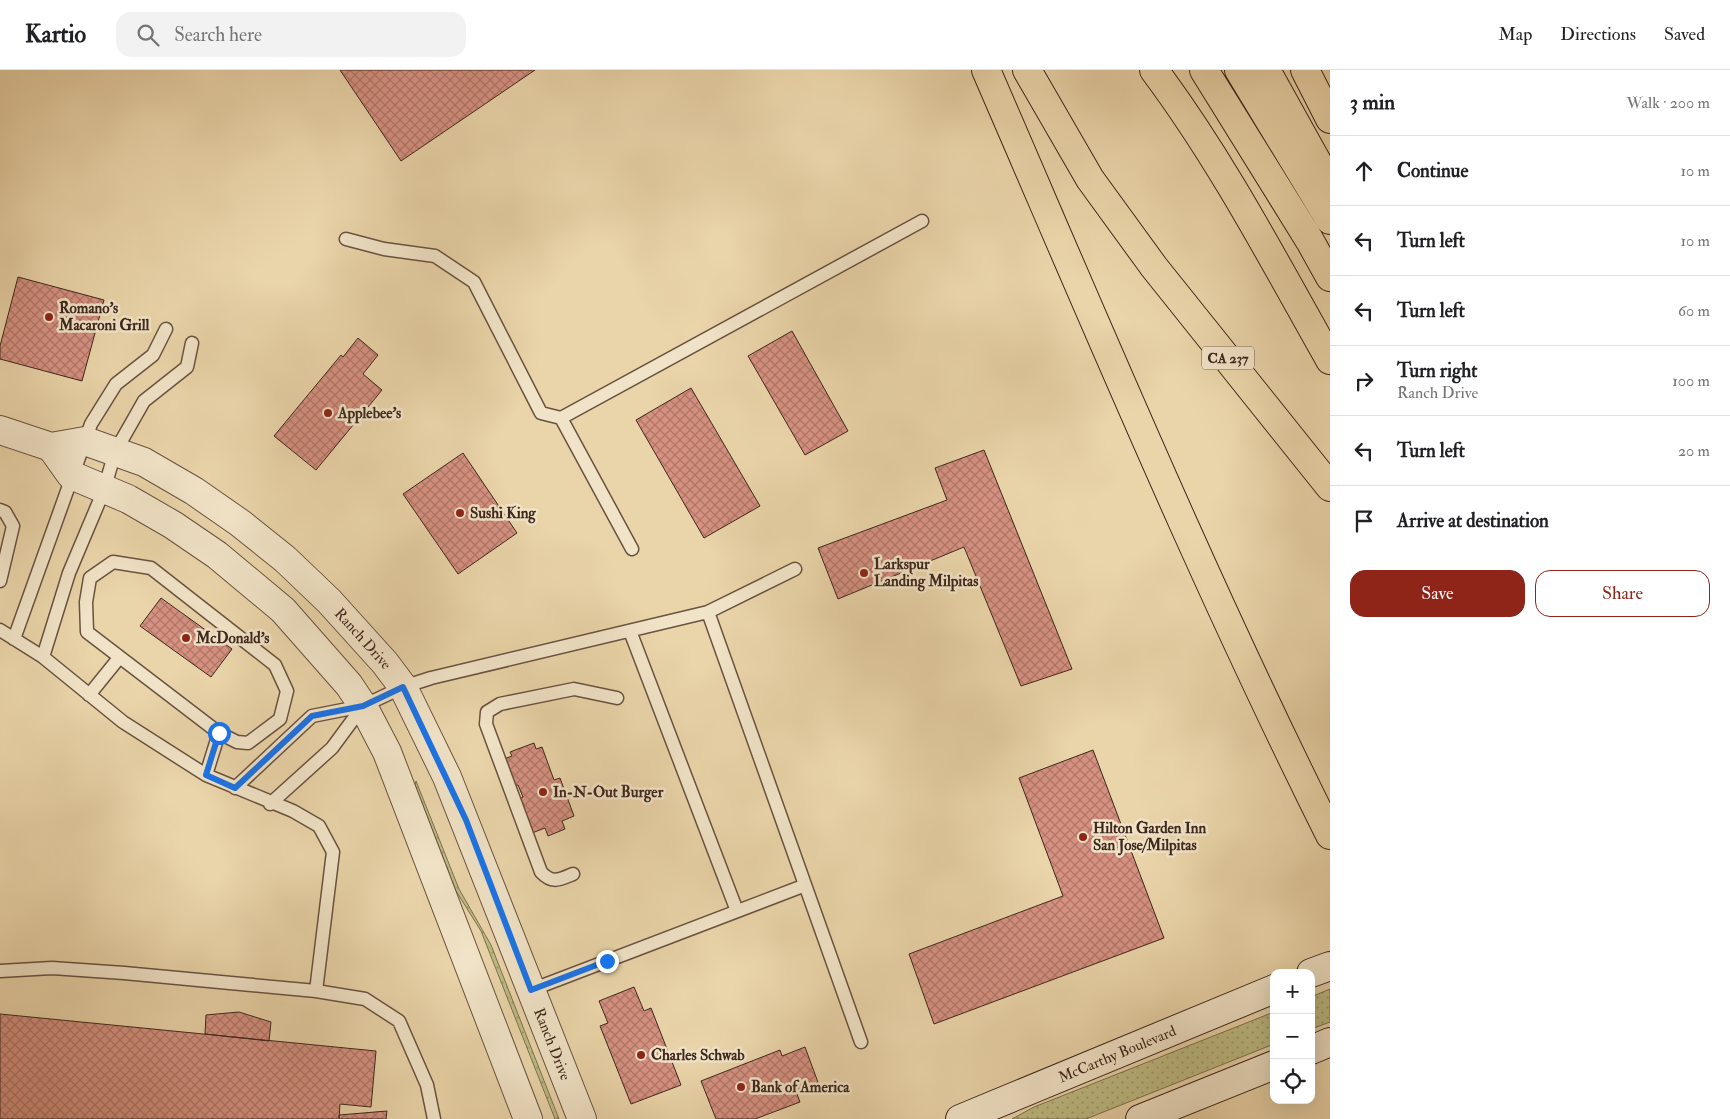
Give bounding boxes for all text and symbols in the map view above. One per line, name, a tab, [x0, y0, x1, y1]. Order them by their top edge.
search box	[116, 12, 466, 57]
text: Kartio	[25, 19, 86, 50]
icon: search	[134, 21, 162, 49]
text: Search here	[174, 23, 262, 47]
text: Map	[1499, 23, 1532, 46]
text: Directions	[1560, 23, 1636, 46]
text: Saved	[1664, 23, 1705, 46]
text: 3 min	[1350, 89, 1395, 116]
text: Walk · 200 m	[1627, 93, 1710, 113]
icon: ahead	[1350, 157, 1378, 185]
text: Continue	[1397, 159, 1468, 183]
text: 10 m	[1680, 161, 1710, 181]
icon: left	[1350, 227, 1378, 255]
text: Turn left	[1397, 229, 1465, 253]
text: 10 m	[1680, 231, 1710, 251]
icon: left	[1350, 297, 1378, 325]
place label: Romano's Macaroni Grill	[58, 299, 149, 335]
text: Turn left	[1397, 299, 1465, 323]
text: 60 m	[1678, 301, 1710, 321]
marker: Romano's Macaroni Grill	[43, 311, 55, 323]
road number: CA 237	[1202, 346, 1254, 370]
text: Turn right	[1397, 359, 1477, 383]
icon: right	[1350, 367, 1378, 395]
text: 100 m	[1672, 371, 1710, 391]
text: Ranch Drive	[1397, 383, 1478, 403]
place label: Applebee's	[337, 404, 401, 424]
marker: Applebee's	[322, 407, 334, 419]
icon: left	[1350, 437, 1378, 465]
text: Turn left	[1397, 439, 1465, 463]
text: 20 m	[1678, 441, 1710, 461]
place label: Sushi King	[470, 504, 536, 524]
marker: Sushi King	[454, 507, 466, 519]
icon: arrive	[1350, 507, 1378, 535]
text: Arrive at destination	[1397, 509, 1549, 533]
place label: Larkspur Landing Milpitas	[874, 555, 978, 592]
marker: Larkspur Landing Milpitas	[858, 567, 870, 579]
button: Save	[1350, 570, 1525, 617]
button: Share	[1535, 570, 1710, 617]
street label: Ranch Drive	[330, 604, 396, 673]
place label: McDonald's	[195, 629, 269, 648]
marker: McDonald's	[180, 632, 192, 644]
route start	[208, 722, 231, 745]
place label: In-N-Out Burger	[553, 783, 664, 803]
marker: In-N-Out Burger	[537, 786, 549, 798]
place label: Hilton Garden Inn San Jose/Milpitas	[1093, 819, 1207, 856]
marker: Hilton Garden Inn San Jose/Milpitas	[1077, 831, 1089, 843]
route end	[596, 950, 619, 973]
map controls	[1270, 969, 1315, 1104]
button: +	[1270, 969, 1315, 1014]
street label: Ranch Drive	[530, 1005, 575, 1083]
button: −	[1270, 1014, 1315, 1059]
street label: McCarthy Boulevard	[1055, 1021, 1179, 1087]
place label: Charles Schwab	[651, 1046, 745, 1065]
marker: Charles Schwab	[635, 1049, 647, 1061]
button: locate	[1270, 1059, 1315, 1104]
place label: Bank of America	[751, 1078, 850, 1097]
marker: Bank of America	[735, 1081, 747, 1093]

